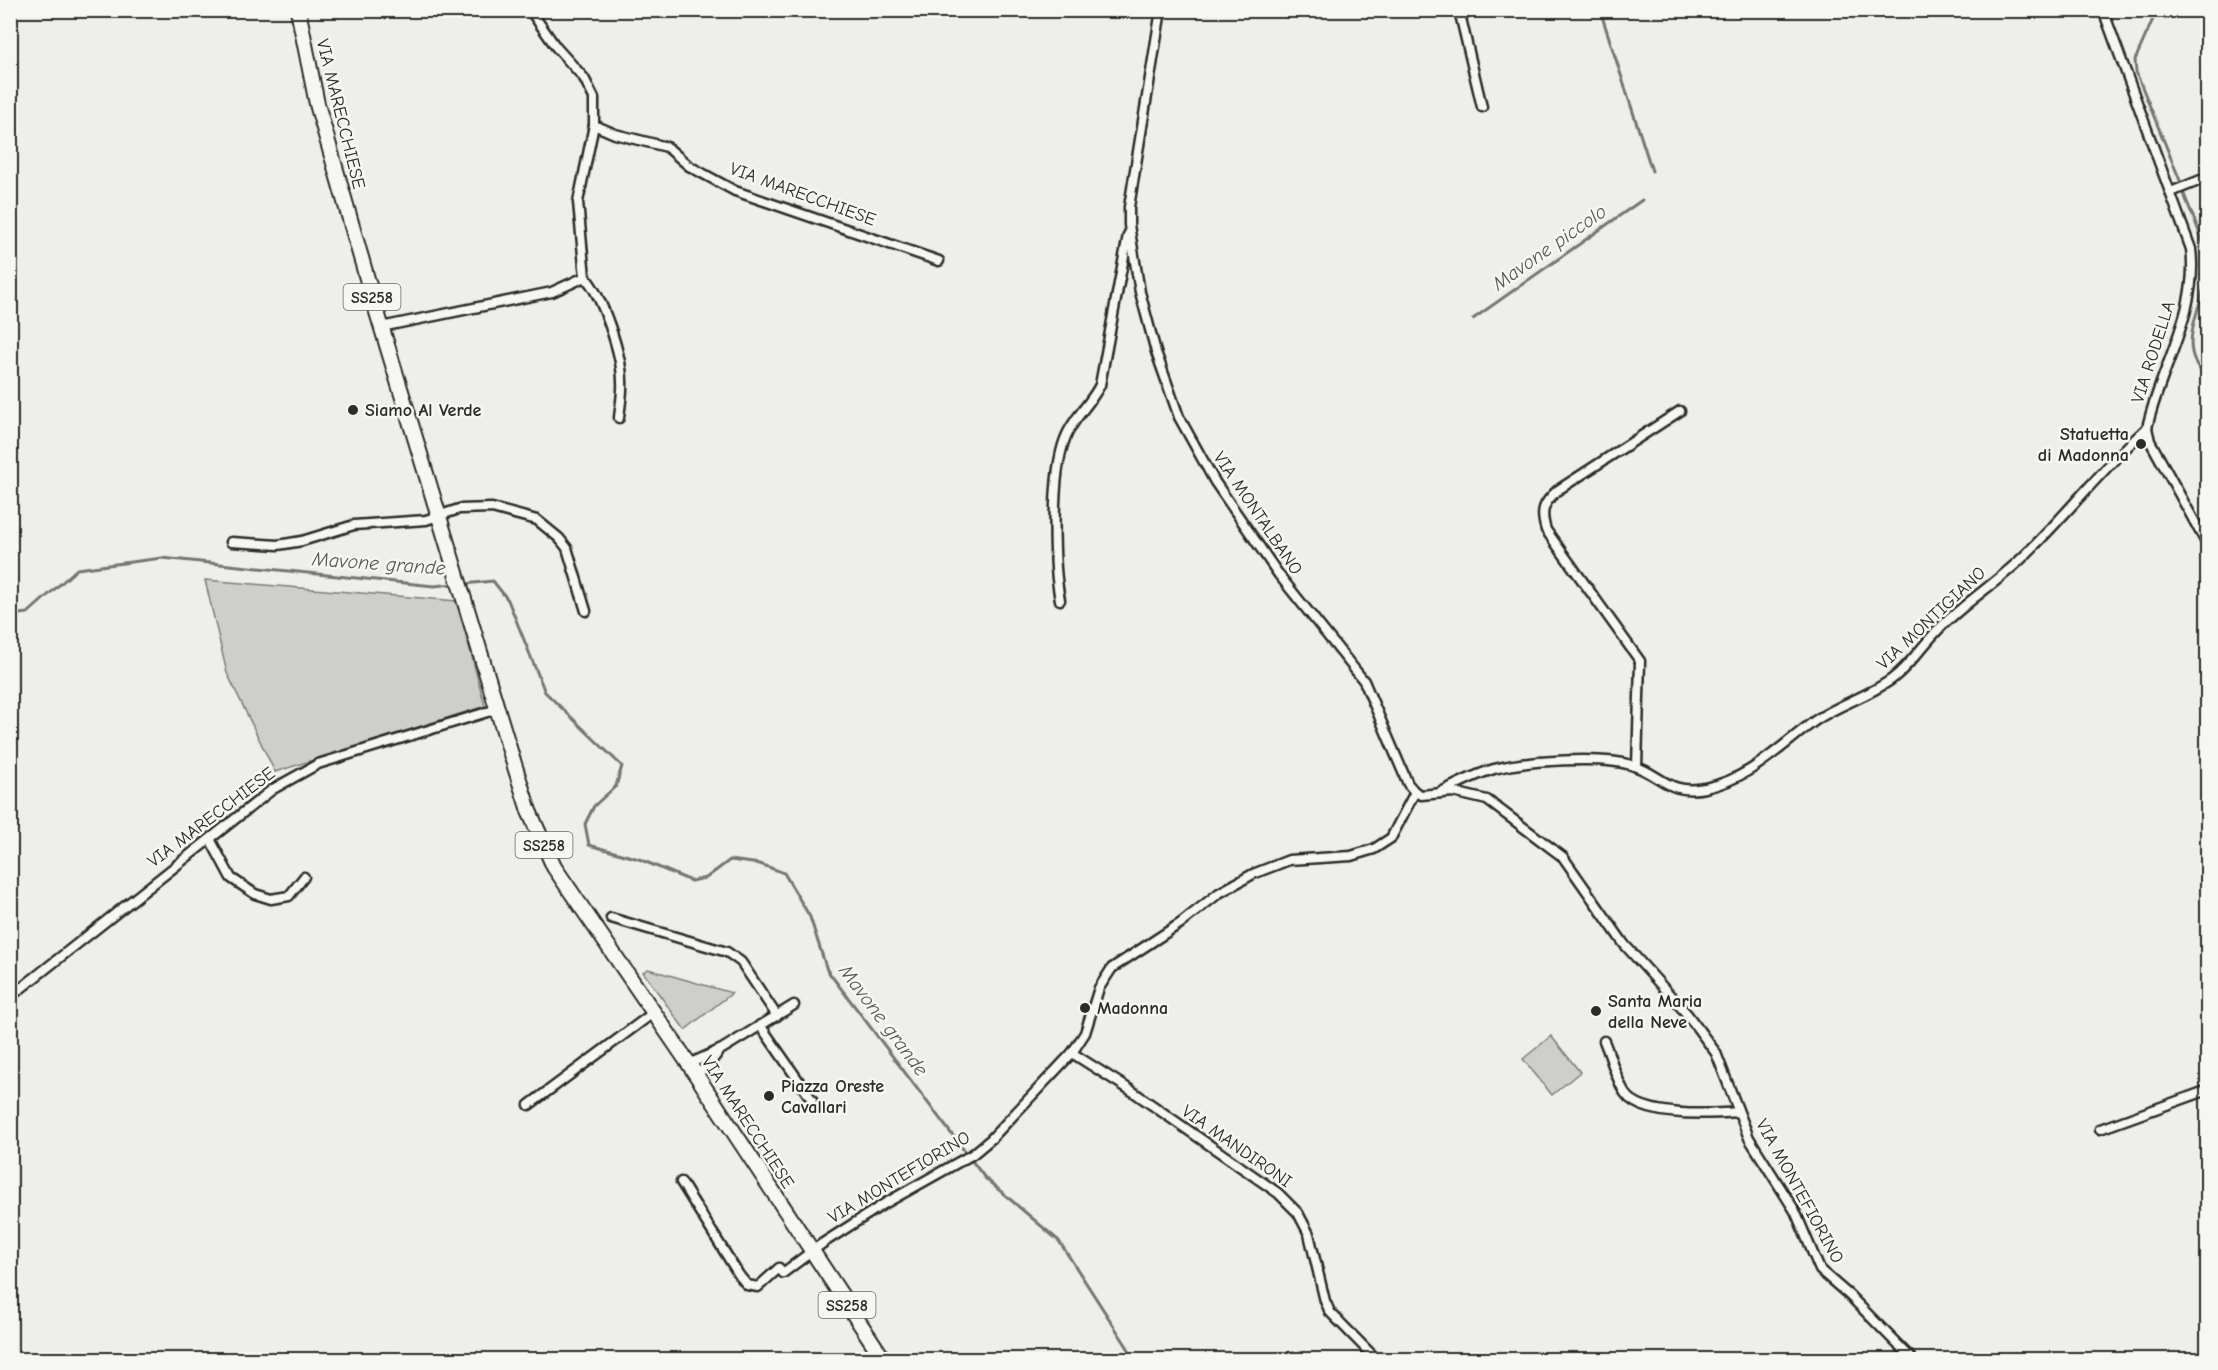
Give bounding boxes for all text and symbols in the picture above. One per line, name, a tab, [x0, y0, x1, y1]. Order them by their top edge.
street label: VIA MARECCHIESE	[312, 37, 369, 191]
street label: VIA MARECCHIESE	[727, 158, 879, 231]
water label: Mavone piccolo	[1487, 200, 1611, 296]
road number: SS258	[344, 284, 400, 310]
street label: VIA RODELLA	[2127, 298, 2180, 406]
place label: Siamo Al Verde	[365, 400, 482, 421]
marker: Siamo Al Verde	[346, 403, 360, 417]
place label: Statuetta di Madonna	[2038, 424, 2129, 466]
marker: Statuetta di Madonna	[2134, 437, 2148, 451]
street label: VIA MONTALBANO	[1209, 448, 1307, 579]
water label: Mavone grande	[310, 547, 446, 580]
street label: VIA MONTIGIANO	[1872, 562, 1990, 674]
street label: VIA MARECCHIESE	[144, 763, 279, 872]
road number: SS258	[516, 832, 572, 858]
water label: Mavone grande	[834, 959, 933, 1081]
place label: Santa Maria della Neve	[1608, 991, 1702, 1033]
place label: Madonna	[1097, 998, 1168, 1019]
marker: Madonna	[1078, 1001, 1092, 1015]
marker: Santa Maria della Neve	[1589, 1004, 1603, 1018]
street label: VIA MARECCHIESE	[697, 1052, 798, 1193]
place label: Piazza Oreste Cavallari	[781, 1076, 884, 1118]
marker: Piazza Oreste Cavallari	[762, 1089, 776, 1103]
street label: VIA MANDIRONI	[1178, 1101, 1296, 1192]
street label: VIA MONTEFIORINO	[1751, 1115, 1848, 1267]
street label: VIA MONTEFIORINO	[825, 1127, 974, 1228]
road number: SS258	[818, 1292, 876, 1318]

